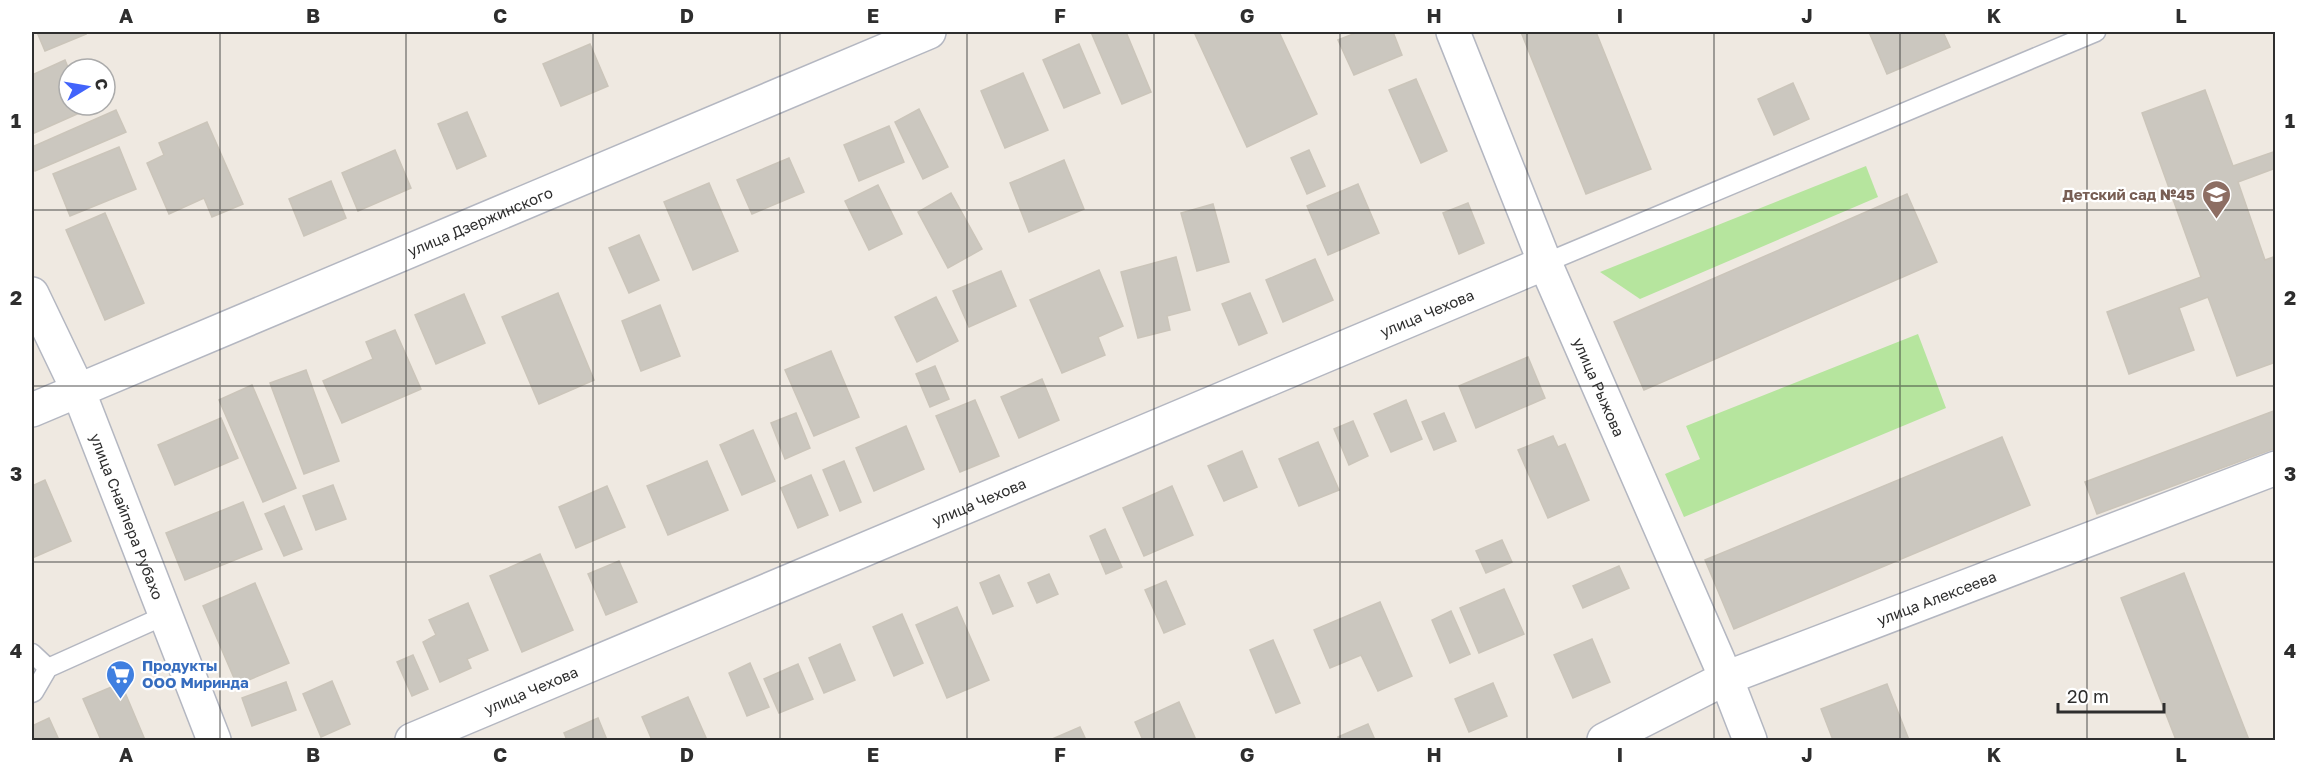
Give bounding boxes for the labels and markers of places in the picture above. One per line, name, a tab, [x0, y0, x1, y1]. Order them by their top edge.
school or university icon: Детский сад №45	[2200, 178, 2232, 220]
place label: Детский сад №45	[2062, 185, 2195, 203]
place label: Продукты ООО Миринда	[142, 656, 249, 691]
supermarket icon: Продукты ООО Миринда	[105, 658, 137, 700]

